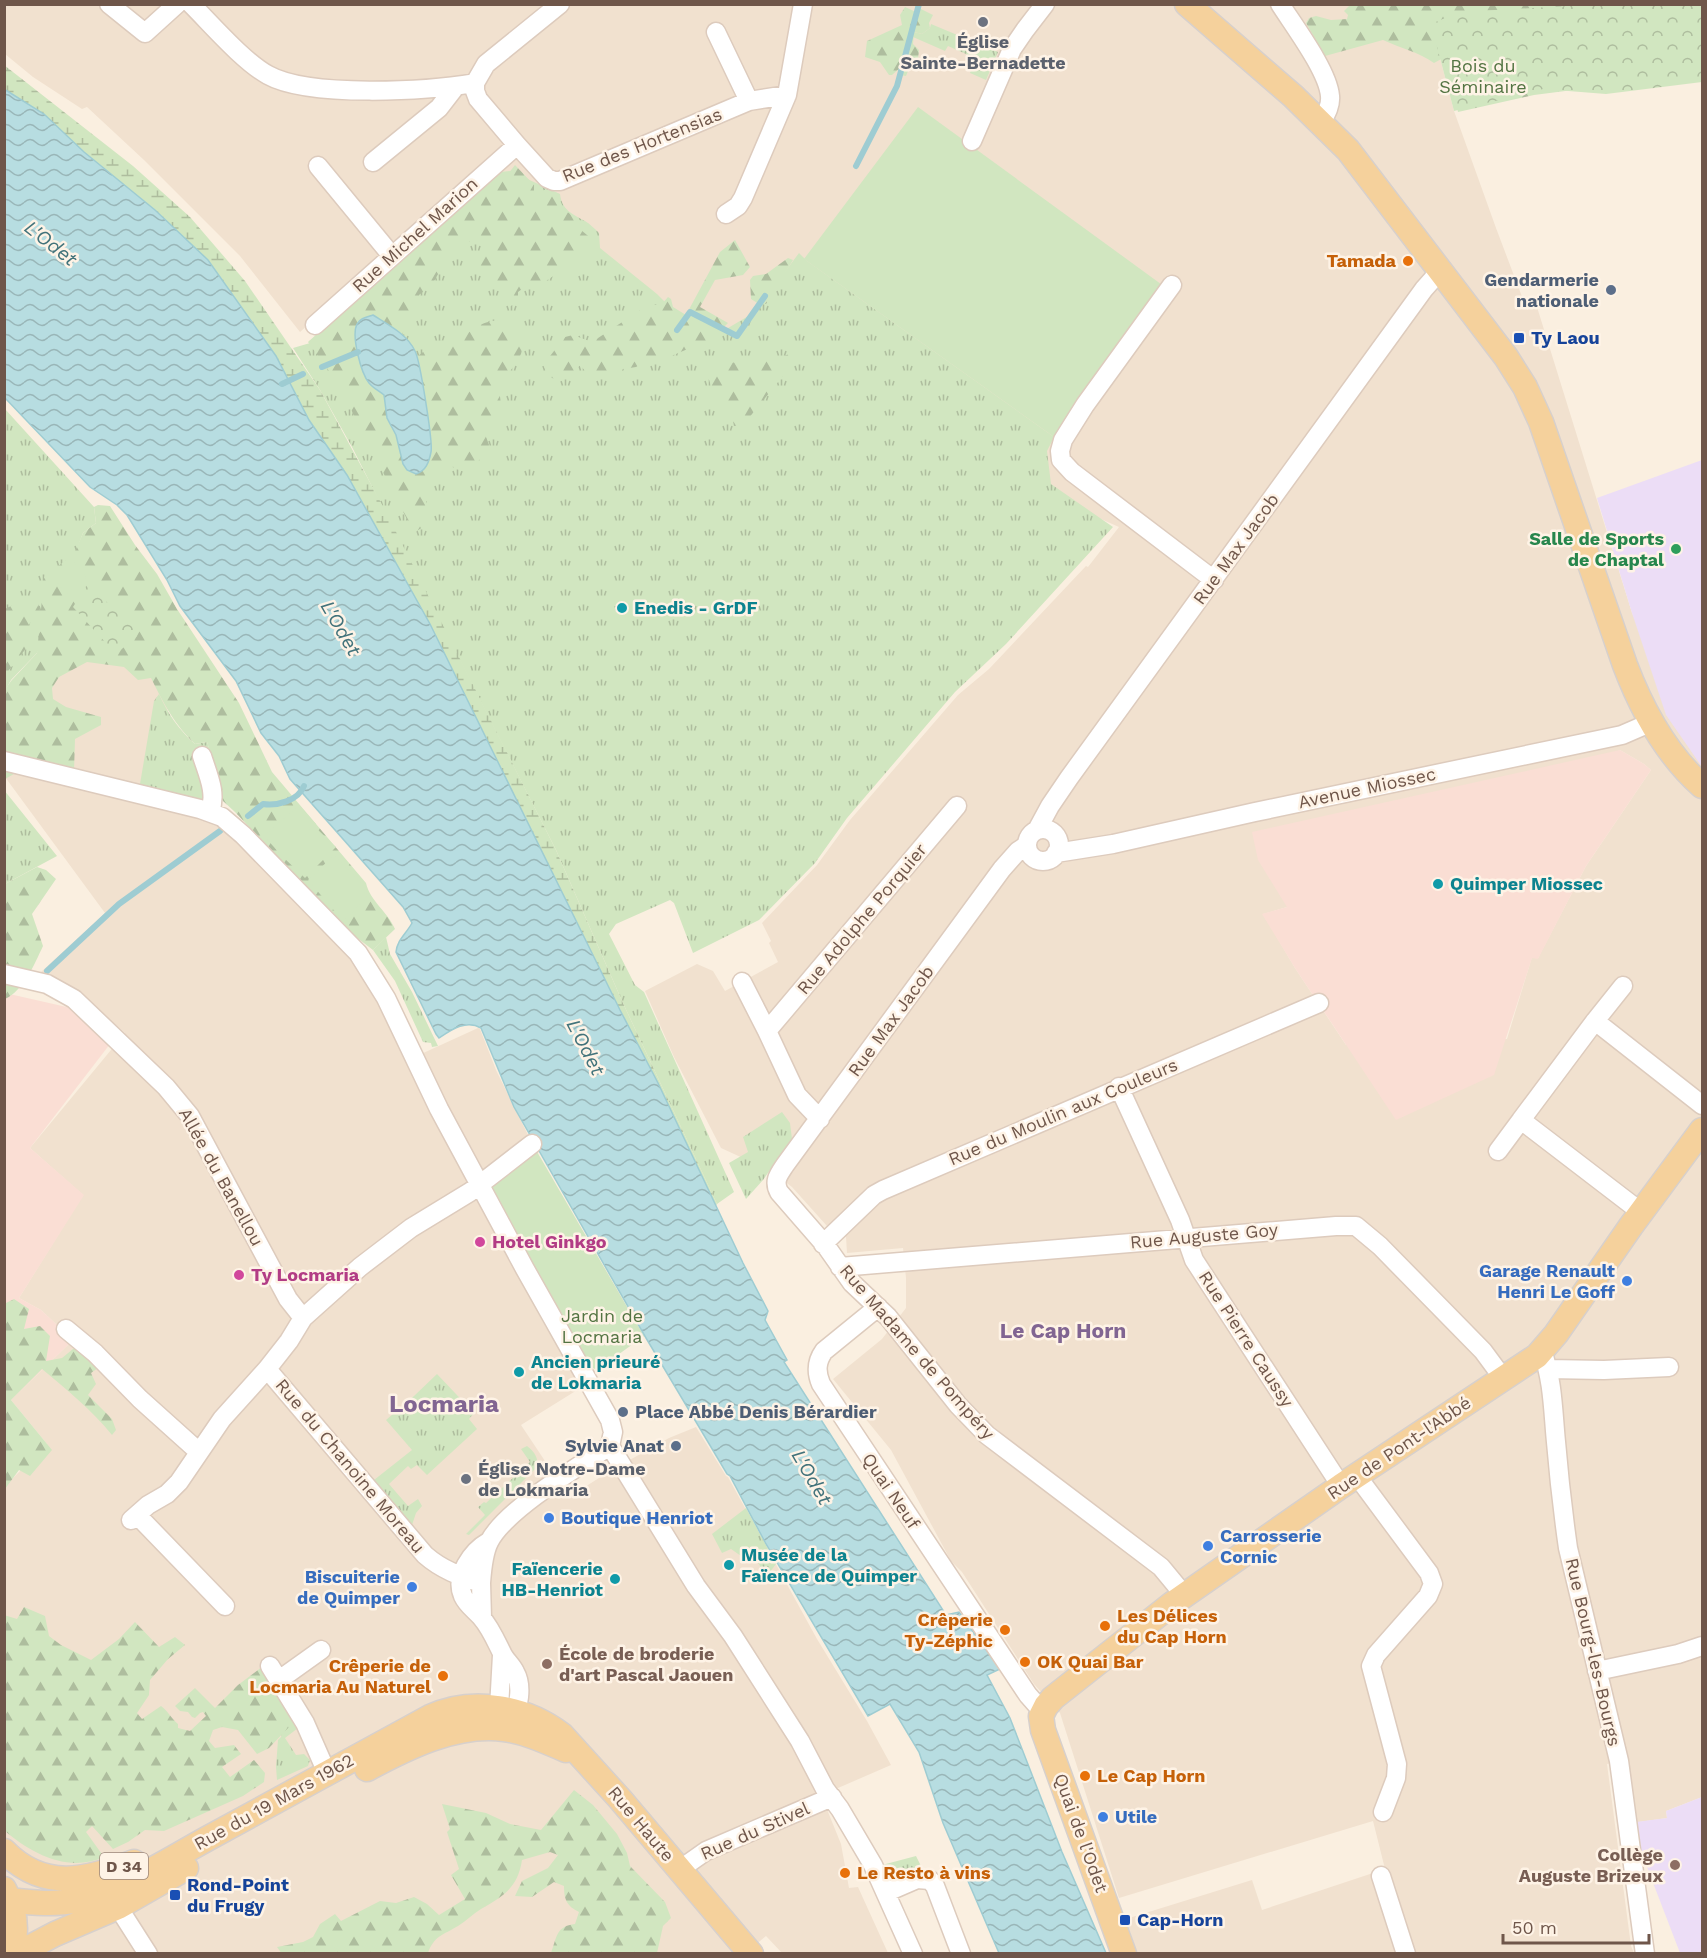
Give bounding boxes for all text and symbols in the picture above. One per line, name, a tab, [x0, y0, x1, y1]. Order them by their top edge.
marker: Église Sainte-Bernadette	[976, 15, 990, 29]
place label: Église Sainte-Bernadette	[900, 31, 1066, 73]
park label: Bois du Séminaire	[1439, 55, 1527, 97]
street label: Rue des Hortensias	[559, 103, 725, 186]
street label: Rue Michel Marion	[348, 173, 482, 297]
water label: L'Odet	[20, 215, 83, 272]
place label: Tamada	[1326, 250, 1397, 271]
marker: Tamada	[1401, 254, 1415, 268]
place label: Gendarmerie nationale	[1484, 269, 1599, 311]
marker: Gendarmerie nationale	[1604, 283, 1618, 297]
place label: Ty Laou	[1531, 327, 1600, 348]
marker: Ty Laou	[1512, 331, 1526, 345]
street label: Rue Max Jacob	[1188, 489, 1283, 608]
place label: Salle de Sports de Chaptal	[1529, 528, 1664, 570]
marker: Salle de Sports de Chaptal	[1669, 542, 1683, 556]
water label: L'Odet	[316, 596, 367, 661]
place label: Enedis - GrDF	[634, 597, 757, 618]
marker: Enedis - GrDF	[615, 601, 629, 615]
street label: Avenue Miossec	[1296, 763, 1438, 812]
street label: Rue Adolphe Porquier	[792, 839, 931, 998]
place label: Quimper Miossec	[1450, 873, 1603, 894]
marker: Quimper Miossec	[1431, 877, 1445, 891]
street label: Rue Max Jacob	[843, 961, 938, 1080]
water label: L'Odet	[562, 1015, 611, 1080]
street label: Rue du Moulin aux Couleurs	[945, 1054, 1181, 1169]
street label: Allée du Banellou	[175, 1104, 268, 1250]
street label: Rue Auguste Goy	[1129, 1219, 1280, 1252]
place label: Hotel Ginkgo	[492, 1231, 607, 1252]
marker: Hotel Ginkgo	[473, 1235, 487, 1249]
street label: Rue Madame de Pompéry	[836, 1260, 1000, 1444]
place label: Garage Renault Henri Le Goff	[1479, 1260, 1615, 1302]
place label: Ty Locmaria	[251, 1264, 360, 1285]
street label: Rue Pierre Caussy	[1195, 1267, 1299, 1411]
marker: Ty Locmaria	[232, 1268, 246, 1282]
marker: Garage Renault Henri Le Goff	[1620, 1274, 1634, 1288]
park label: Jardin de Locmaria	[561, 1305, 643, 1347]
district label: Le Cap Horn	[1000, 1318, 1126, 1343]
place label: Ancien prieuré de Lokmaria	[531, 1351, 660, 1393]
marker: Ancien prieuré de Lokmaria	[512, 1365, 526, 1379]
street label: Rue du Chanoine Moreau	[271, 1374, 429, 1557]
district label: Locmaria	[389, 1390, 499, 1418]
street label: Rue de Pont-l'Abbé	[1323, 1392, 1475, 1503]
place label: Place Abbé Denis Bérardier	[635, 1401, 877, 1422]
marker: Place Abbé Denis Bérardier	[616, 1405, 630, 1419]
place label: Sylvie Anat	[565, 1435, 664, 1456]
marker: Sylvie Anat	[669, 1439, 683, 1453]
water label: L'Odet	[787, 1445, 838, 1510]
street label: Quai Neuf	[858, 1449, 925, 1533]
place label: Église Notre-Dame de Lokmaria	[478, 1458, 646, 1500]
marker: Église Notre-Dame de Lokmaria	[459, 1472, 473, 1486]
place label: Boutique Henriot	[561, 1507, 713, 1528]
marker: Boutique Henriot	[542, 1511, 556, 1525]
place label: Carrosserie Cornic	[1220, 1525, 1322, 1567]
marker: Carrosserie Cornic	[1201, 1539, 1215, 1553]
place label: Musée de la Faïence de Quimper	[741, 1544, 917, 1586]
street label: Rue Bourg-les-Bourgs	[1562, 1556, 1625, 1748]
place label: Faïencerie HB-Henriot	[501, 1558, 603, 1600]
marker: Musée de la Faïence de Quimper	[722, 1558, 736, 1572]
place label: Biscuiterie de Quimper	[297, 1566, 400, 1608]
marker: Faïencerie HB-Henriot	[608, 1572, 622, 1586]
marker: Biscuiterie de Quimper	[405, 1580, 419, 1594]
place label: Les Délices du Cap Horn	[1117, 1605, 1227, 1647]
place label: Crêperie Ty-Zéphic	[904, 1609, 993, 1651]
marker: Les Délices du Cap Horn	[1098, 1619, 1112, 1633]
marker: Crêperie Ty-Zéphic	[998, 1623, 1012, 1637]
place label: École de broderie d'art Pascal Jaouen	[559, 1643, 733, 1685]
place label: OK Quai Bar	[1037, 1651, 1144, 1672]
place label: Crêperie de Locmaria Au Naturel	[249, 1655, 431, 1697]
marker: OK Quai Bar	[1018, 1655, 1032, 1669]
marker: École de broderie d'art Pascal Jaouen	[540, 1657, 554, 1671]
marker: Crêperie de Locmaria Au Naturel	[436, 1669, 450, 1683]
street label: Rue du 19 Mars 1962	[190, 1749, 357, 1854]
place label: Le Cap Horn	[1097, 1765, 1205, 1786]
marker: Le Cap Horn	[1078, 1769, 1092, 1783]
street label: Quai de l'Odet	[1050, 1770, 1113, 1896]
street label: Rue Haute	[604, 1782, 679, 1866]
street label: Rue du Stivel	[697, 1797, 813, 1864]
place label: Utile	[1115, 1806, 1157, 1827]
marker: Utile	[1096, 1810, 1110, 1824]
place label: Collège Auguste Brizeux	[1519, 1844, 1663, 1886]
road number: D 34	[100, 1853, 148, 1879]
marker: Collège Auguste Brizeux	[1668, 1858, 1682, 1872]
place label: Le Resto à vins	[857, 1862, 991, 1883]
marker: Le Resto à vins	[838, 1866, 852, 1880]
place label: Rond-Point du Frugy	[187, 1874, 289, 1916]
marker: Rond-Point du Frugy	[168, 1888, 182, 1902]
scale bar	[1503, 1907, 1648, 1945]
place label: Cap-Horn	[1137, 1909, 1223, 1930]
marker: Cap-Horn	[1118, 1913, 1132, 1927]
text: 50 m	[1512, 1917, 1557, 1938]

